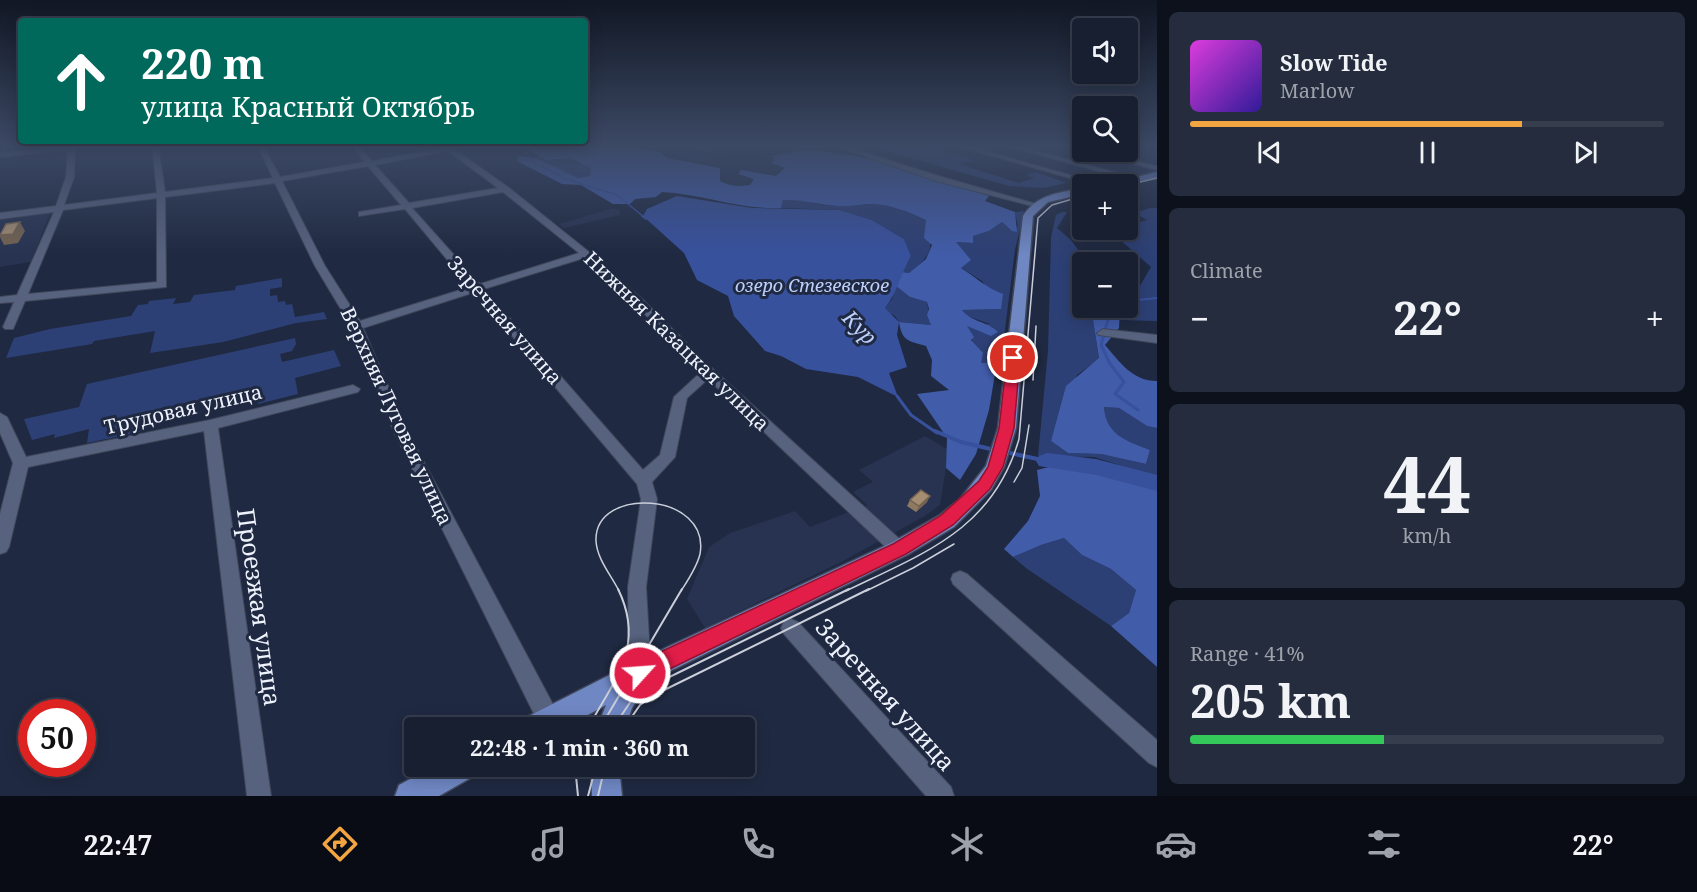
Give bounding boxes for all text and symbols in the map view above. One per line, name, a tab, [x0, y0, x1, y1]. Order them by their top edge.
map controls	[1072, 18, 1138, 318]
button: sound	[1072, 18, 1138, 84]
text: 220 m	[141, 34, 265, 91]
icon: ahead	[42, 42, 120, 120]
text: Slow Tide	[1280, 47, 1388, 77]
text: Marlow	[1280, 77, 1354, 104]
text: улица Красный Октябрь	[141, 88, 475, 125]
button: search	[1072, 96, 1138, 162]
icon: previous	[1253, 136, 1286, 169]
icon: pause	[1411, 136, 1444, 169]
icon: next	[1569, 136, 1602, 169]
button: +	[1072, 174, 1138, 240]
street label: Нижняя Казацкая улица	[578, 245, 776, 437]
street label: Заречная улица	[441, 250, 569, 390]
button: −	[1072, 252, 1138, 318]
text: Climate	[1190, 257, 1263, 284]
water label: озеро Стезевское	[735, 273, 889, 297]
text: 22°	[1393, 287, 1462, 348]
text: −	[1190, 296, 1209, 341]
text: +	[1646, 296, 1664, 341]
street label: Верхняя Луговая улица	[335, 303, 459, 529]
water label: Кур	[836, 303, 883, 350]
pin	[987, 332, 1038, 383]
icon: arrive	[996, 341, 1029, 374]
street label: Трудовая улица	[101, 378, 265, 440]
text: 44	[1383, 430, 1471, 536]
street label: Проезжая улица	[230, 506, 290, 708]
text: km/h	[1402, 522, 1452, 549]
street label: Заречная улица	[808, 610, 964, 778]
text: Range · 41%	[1190, 640, 1304, 667]
position arrow	[608, 641, 672, 705]
text: 205 km	[1190, 670, 1351, 731]
speed limit sign: 50	[18, 699, 96, 777]
text: 22:48 · 1 min · 360 m	[470, 732, 689, 762]
icon: directions	[319, 823, 361, 865]
icon: music	[528, 823, 570, 865]
icon: phone	[737, 823, 779, 865]
icon: climate	[946, 823, 988, 865]
icon: car	[1155, 823, 1197, 865]
icon: filters	[1363, 823, 1405, 865]
text: 22:47	[83, 826, 153, 863]
text: 22°	[1572, 826, 1614, 863]

